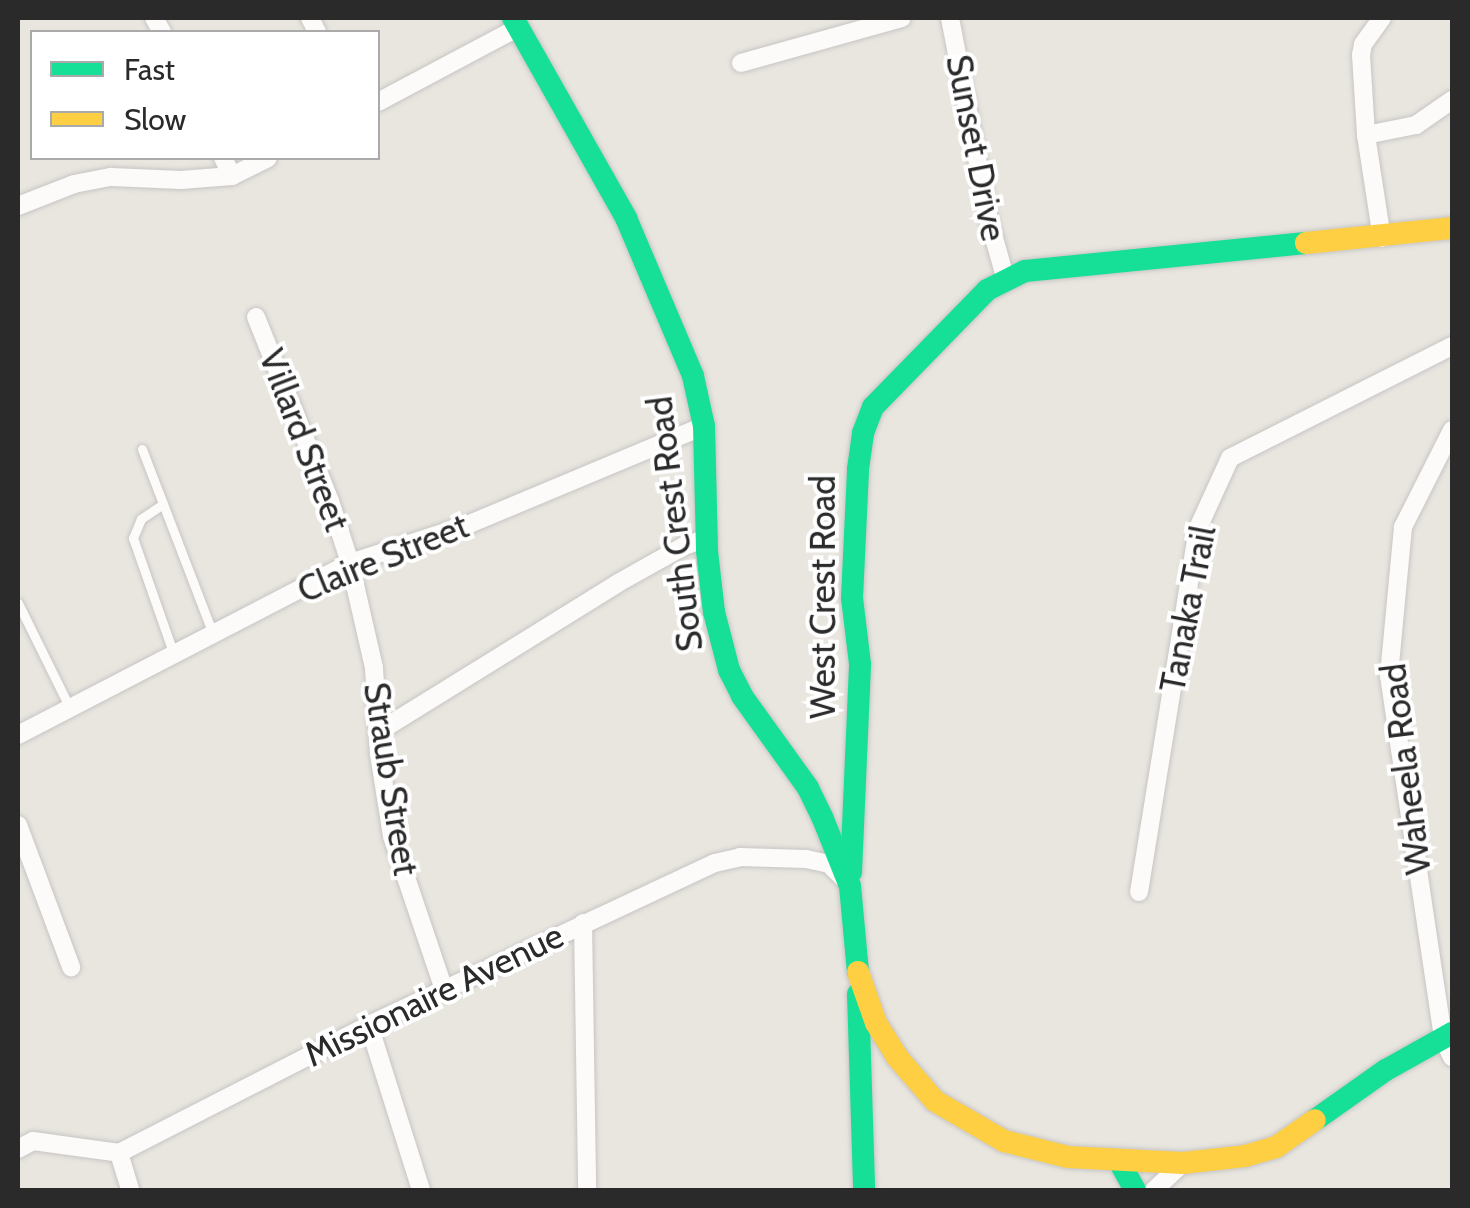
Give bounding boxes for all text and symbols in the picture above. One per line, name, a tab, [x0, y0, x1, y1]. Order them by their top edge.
legend	[30, 30, 380, 160]
text: Fast	[124, 51, 175, 88]
street label: Sunset Drive	[937, 51, 1015, 245]
text: Slow	[124, 101, 186, 138]
street label: Villard Street	[250, 343, 358, 537]
street label: South Crest Road	[639, 394, 711, 654]
street label: West Crest Road	[802, 475, 844, 719]
street label: Claire Street	[292, 505, 474, 611]
street label: Tanaka Trail	[1151, 522, 1225, 696]
street label: Waheela Road	[1372, 661, 1440, 877]
street label: Straub Street	[355, 679, 427, 879]
street label: Missionaire Avenue	[298, 914, 570, 1076]

